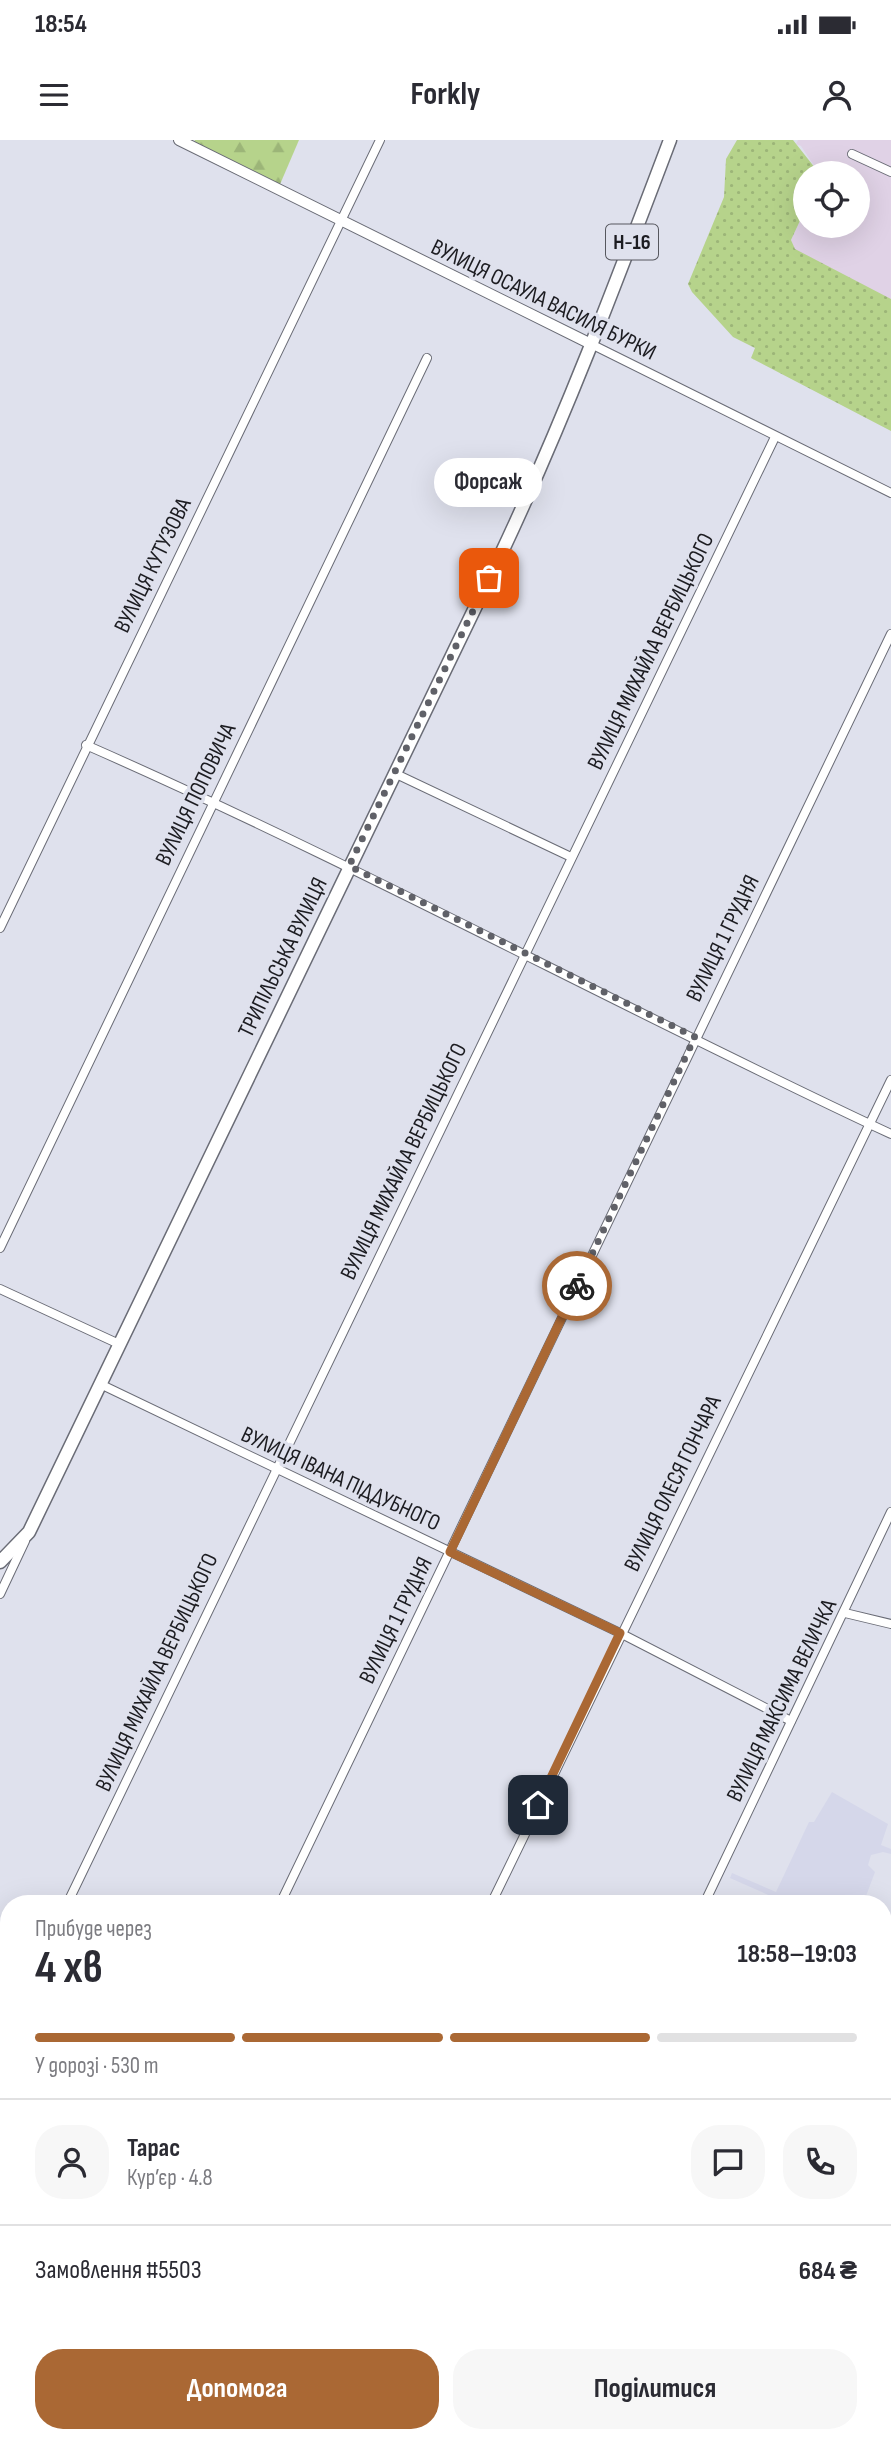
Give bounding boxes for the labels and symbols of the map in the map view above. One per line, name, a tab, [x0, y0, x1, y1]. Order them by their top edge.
road number: Н-16	[606, 224, 658, 259]
street label: ВУЛИЦЯ ОСАУЛА ВАСИЛЯ БУРКИ	[426, 233, 661, 367]
callout: Форсаж	[435, 459, 543, 508]
street label: ВУЛИЦЯ КУТУЗОВА	[108, 493, 198, 637]
street label: ВУЛИЦЯ МИХАЙЛА ВЕРБИЦЬКОГО	[581, 529, 720, 774]
pin	[459, 548, 519, 608]
street label: ВУЛИЦЯ ПОПОВИЧА	[149, 719, 242, 870]
street label: ВУЛИЦЯ 1 ГРУДНЯ	[680, 870, 766, 1006]
street label: ТРИПІЛЬСЬКА ВУЛИЦЯ	[232, 873, 334, 1042]
street label: ВУЛИЦЯ МИХАЙЛА ВЕРБИЦЬКОГО	[334, 1039, 473, 1284]
courier	[542, 1251, 612, 1321]
street label: ВУЛИЦЯ ОЛЕСЯ ГОНЧАРА	[618, 1391, 728, 1576]
street label: ВУЛИЦЯ ІВАНА ПІДДУБНОГО	[237, 1420, 445, 1537]
street label: ВУЛИЦЯ МИХАЙЛА ВЕРБИЦЬКОГО	[89, 1549, 224, 1796]
street label: ВУЛИЦЯ 1 ГРУДНЯ	[353, 1552, 439, 1688]
street label: ВУЛИЦЯ МАКСИМА ВЕЛИЧКА	[721, 1594, 843, 1806]
pin	[508, 1775, 568, 1835]

